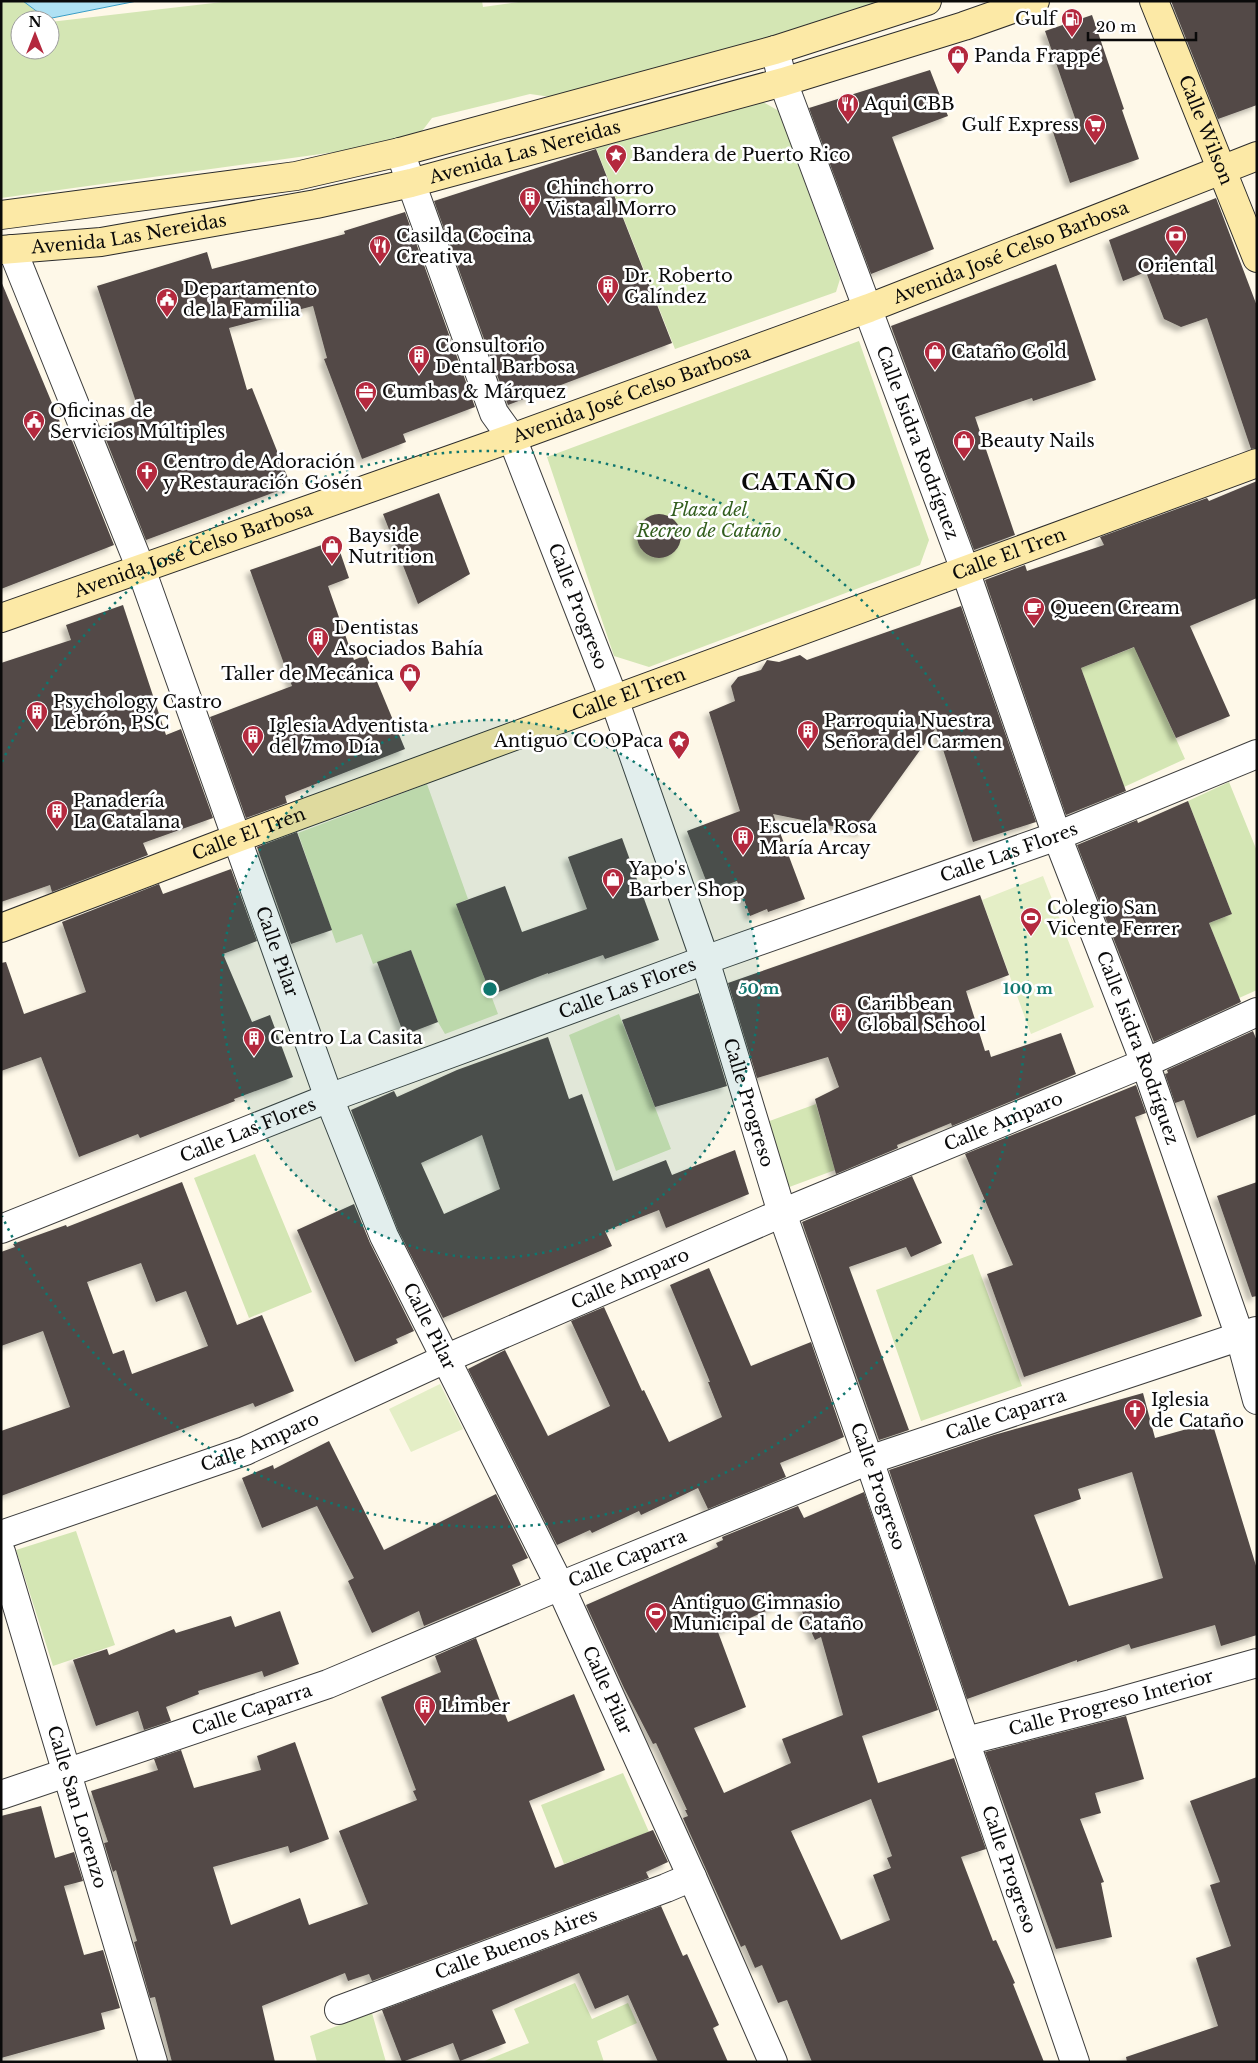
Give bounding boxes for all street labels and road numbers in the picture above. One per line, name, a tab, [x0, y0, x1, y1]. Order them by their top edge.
street label: Calle Wilson	[1174, 72, 1238, 188]
street label: Avenida Las Nereidas	[426, 116, 623, 189]
street label: Avenida José Celso Barbosa	[889, 196, 1132, 309]
street label: Avenida Las Nereidas	[29, 209, 228, 259]
street label: Avenida José Celso Barbosa	[509, 341, 753, 448]
street label: Calle Isidra Rodríguez	[871, 343, 964, 543]
street label: Avenida José Celso Barbosa	[70, 498, 316, 603]
street label: Calle El Tren	[949, 523, 1069, 585]
street label: Calle Progreso	[543, 540, 612, 673]
street label: Calle El Tren	[569, 663, 689, 725]
street label: Calle El Tren	[189, 803, 309, 865]
street label: Calle Las Flores	[937, 818, 1081, 887]
street label: Calle Pilar	[251, 903, 303, 1000]
street label: Calle Isidra Rodríguez	[1092, 948, 1183, 1148]
street label: Calle Las Flores	[556, 953, 699, 1024]
street label: Calle Progreso	[718, 1036, 778, 1170]
street label: Calle Amparo	[941, 1087, 1066, 1156]
street label: Calle Las Flores	[177, 1093, 319, 1167]
street label: Calle Amparo	[568, 1244, 693, 1314]
street label: Calle Pilar	[398, 1279, 461, 1374]
street label: Calle Caparra	[943, 1384, 1069, 1445]
street label: Calle Amparo	[198, 1407, 322, 1476]
street label: Calle Progreso	[846, 1420, 910, 1553]
street label: Calle Caparra	[565, 1525, 690, 1592]
street label: Calle Pilar	[578, 1642, 637, 1738]
street label: Calle Progreso Interior	[1006, 1665, 1216, 1741]
street label: Calle Caparra	[189, 1679, 315, 1740]
street label: Calle San Lorenzo	[42, 1723, 112, 1891]
street label: Calle Progreso	[977, 1803, 1041, 1936]
street label: Calle Buenos Aires	[432, 1904, 600, 1984]

